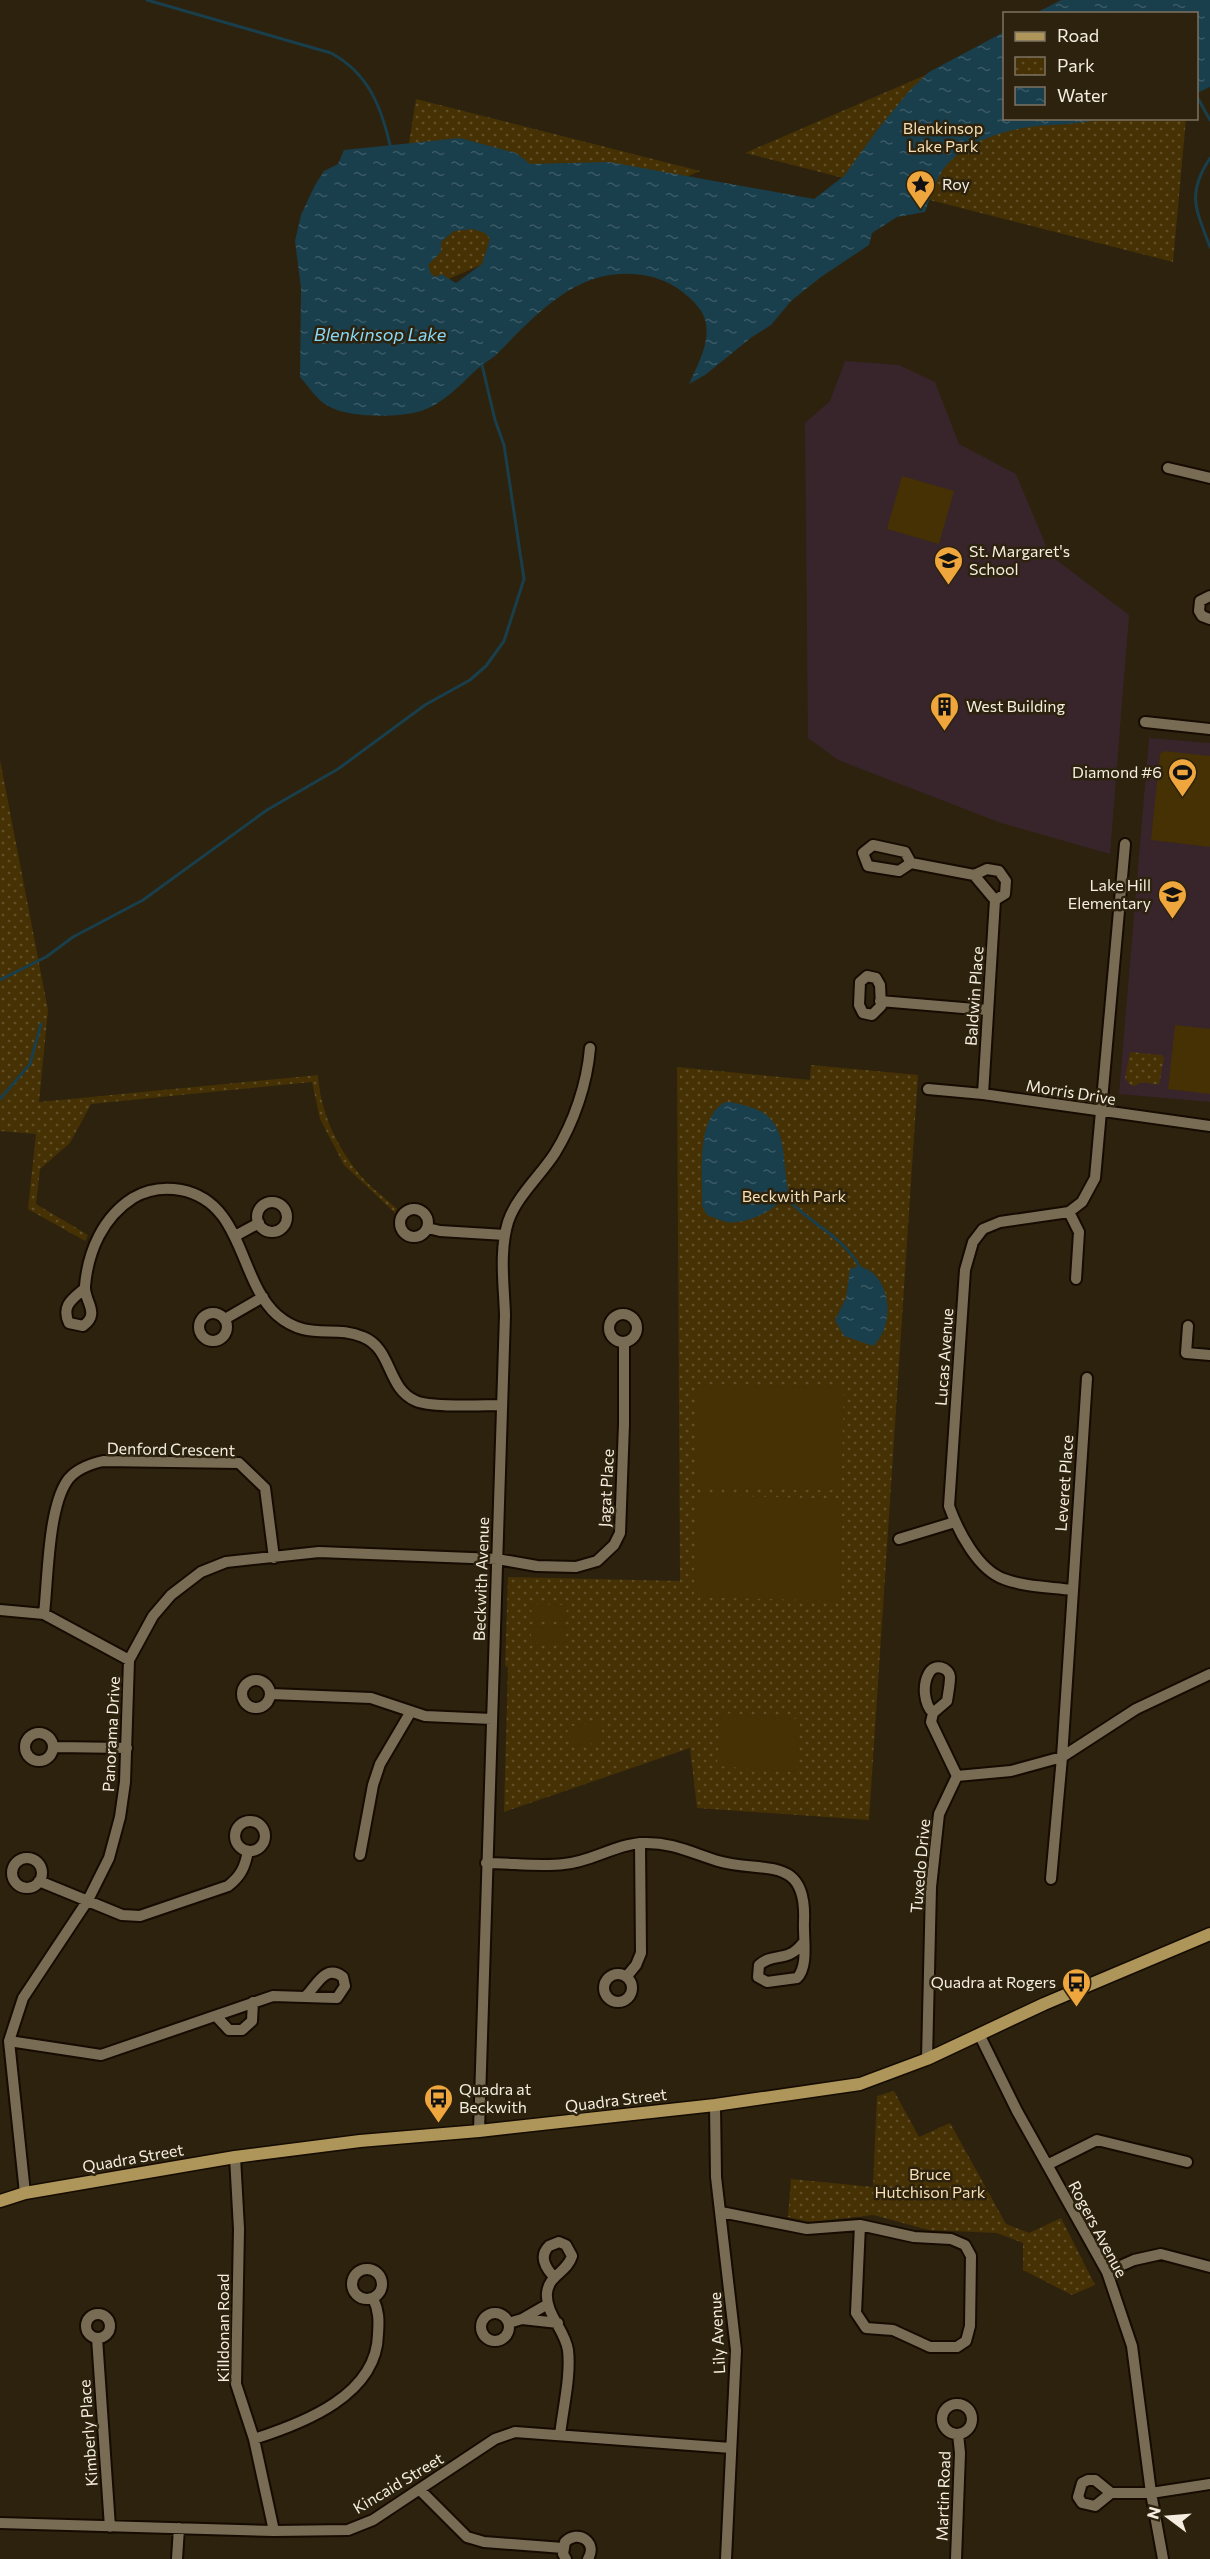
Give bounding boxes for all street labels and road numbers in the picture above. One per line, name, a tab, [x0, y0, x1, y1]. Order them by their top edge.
street label: Baldwin Place	[961, 945, 986, 1046]
street label: Morris Drive	[1025, 1075, 1117, 1108]
street label: Lucas Avenue	[931, 1307, 956, 1407]
street label: Leveret Place	[1051, 1434, 1076, 1532]
street label: Denford Crescent	[107, 1438, 236, 1459]
street label: Jagat Place	[594, 1448, 617, 1528]
street label: Beckwith Avenue	[469, 1516, 492, 1641]
street label: Panorama Drive	[98, 1676, 123, 1792]
street label: Tuxedo Drive	[906, 1818, 933, 1914]
street label: Quadra Street	[564, 2084, 668, 2115]
street label: Quadra Street	[81, 2139, 185, 2176]
street label: Rogers Avenue	[1065, 2177, 1132, 2280]
street label: Killdonan Road	[213, 2274, 232, 2382]
street label: Lily Avenue	[705, 2292, 728, 2374]
street label: Kimberly Place	[74, 2379, 101, 2487]
street label: Kincaid Street	[349, 2448, 447, 2517]
street label: Martin Road	[931, 2451, 954, 2541]

